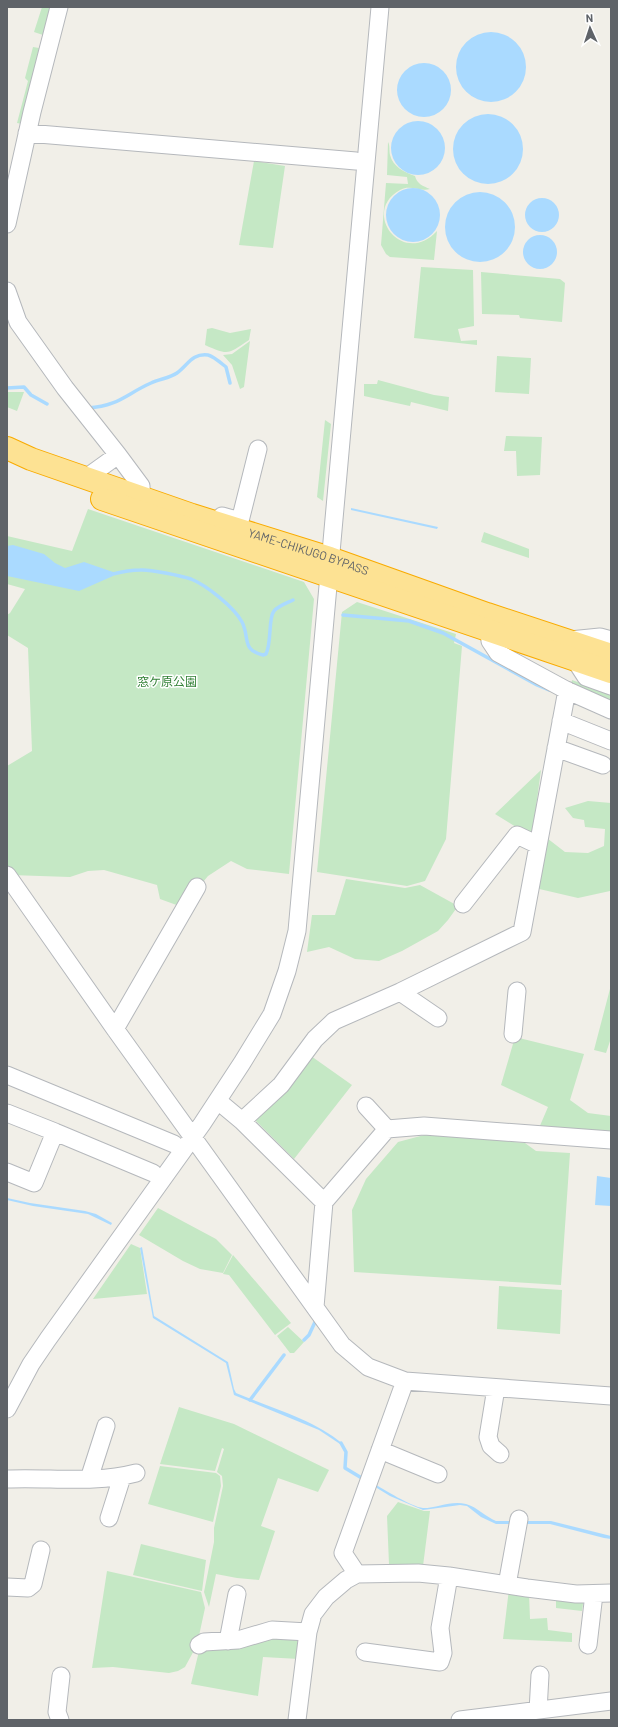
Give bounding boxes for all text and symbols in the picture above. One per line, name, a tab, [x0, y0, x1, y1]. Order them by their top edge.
north arrow	[570, 8, 610, 48]
text: N	[585, 11, 593, 24]
street label: YAME-CHIKUGO BYPASS	[247, 525, 371, 577]
park label: 窓ケ原公園	[137, 674, 197, 688]

